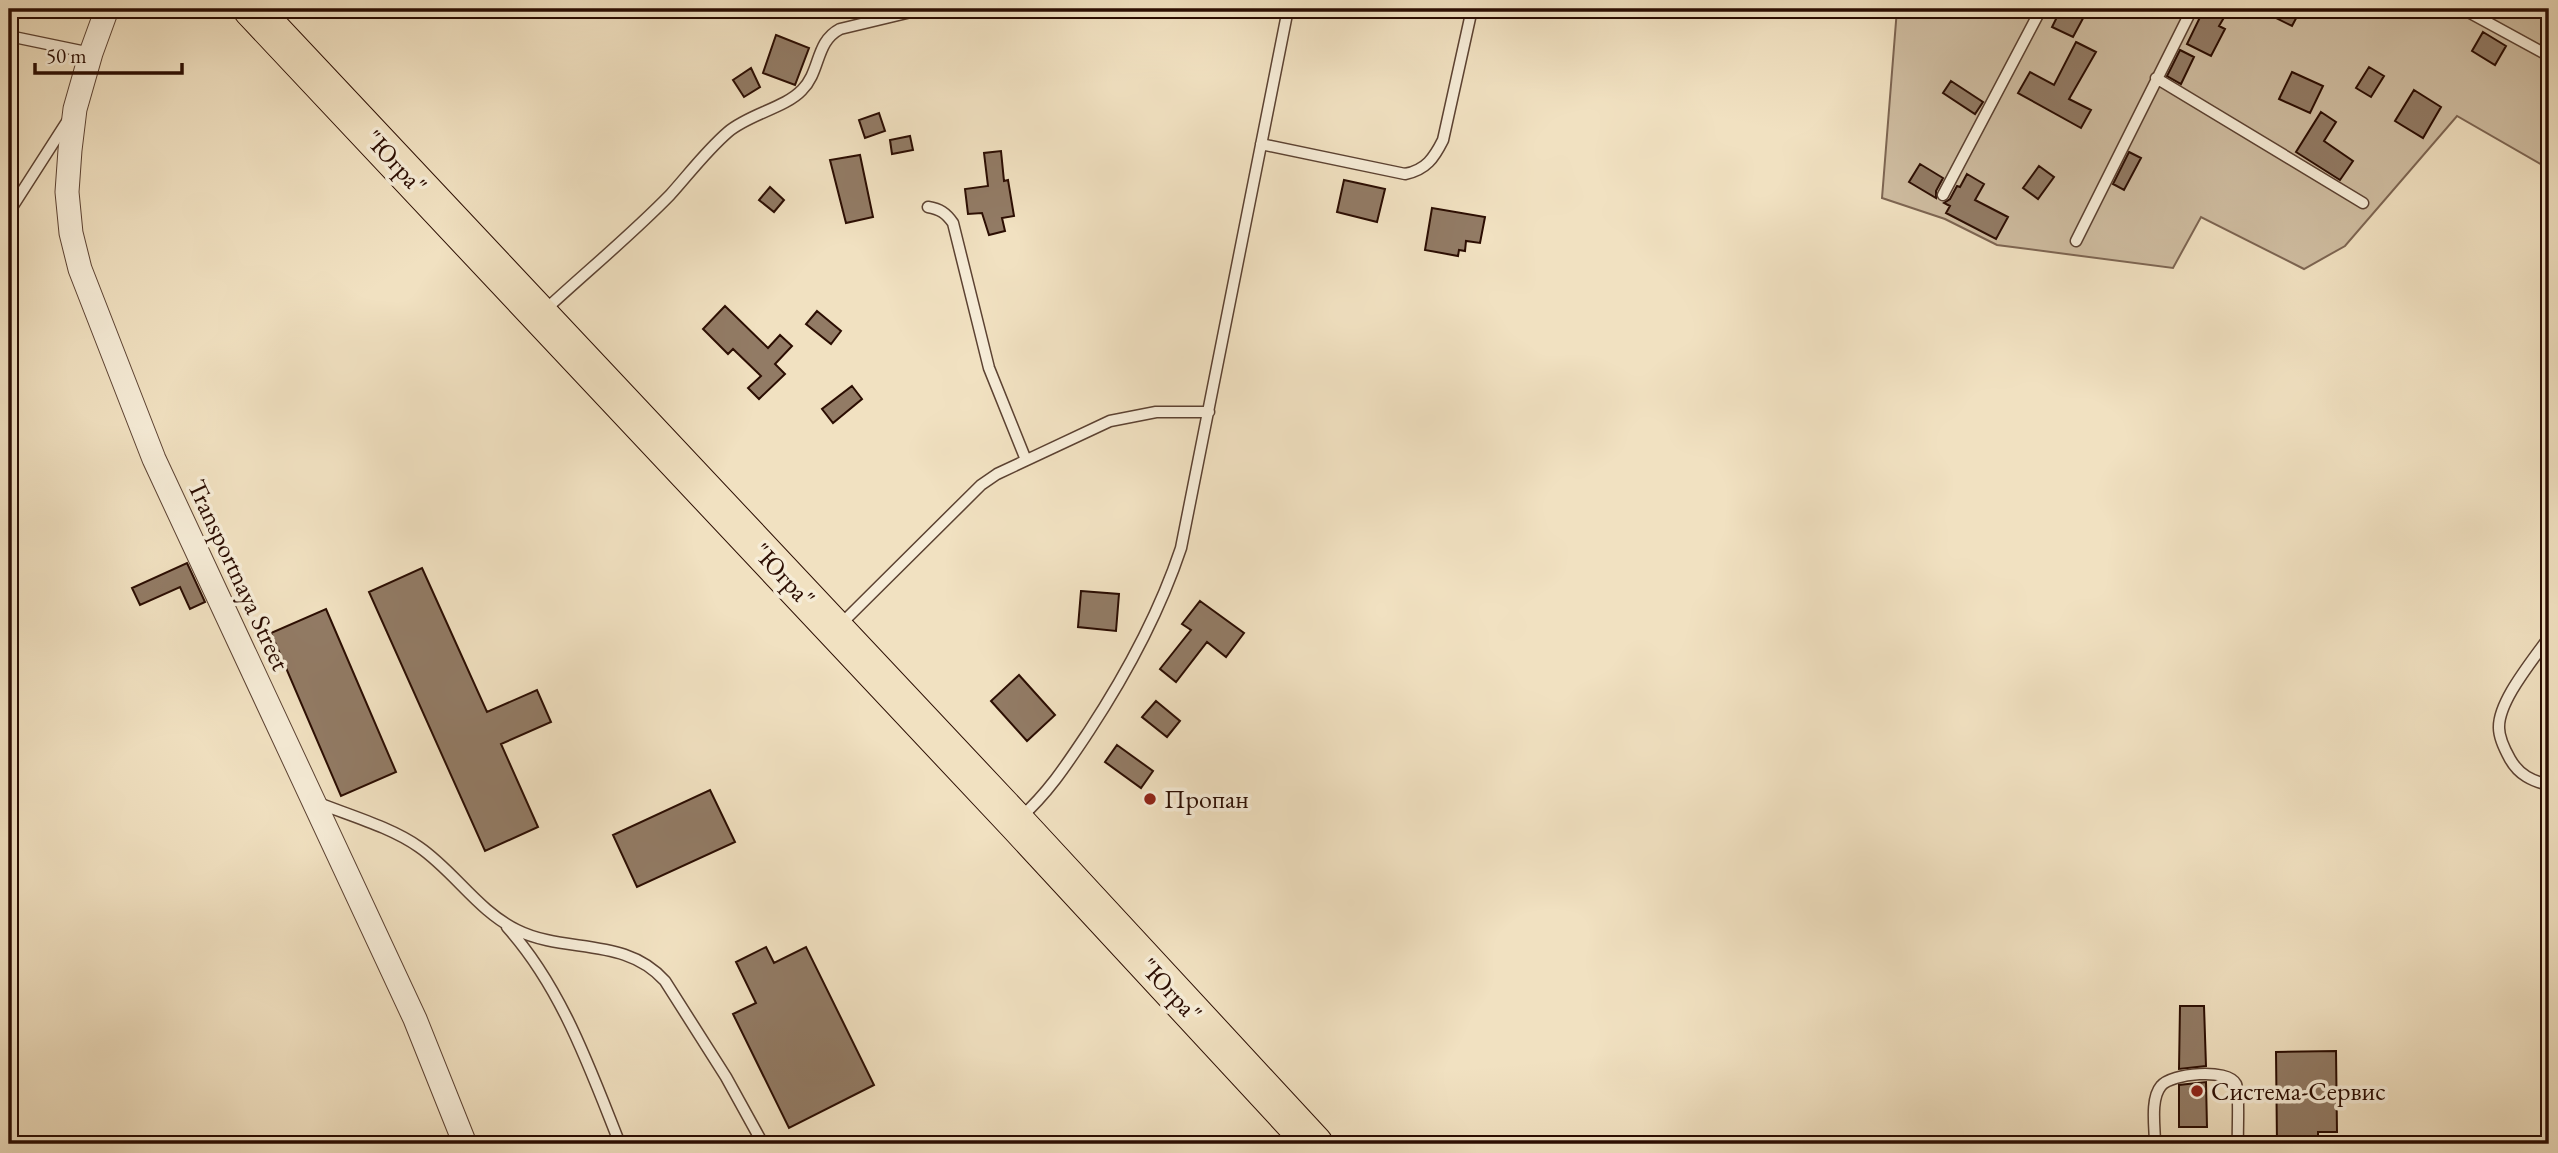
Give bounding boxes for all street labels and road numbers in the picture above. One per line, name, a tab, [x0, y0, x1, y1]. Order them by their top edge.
street label: "Югра"	[357, 122, 435, 202]
street label: Transportnaya Street	[180, 474, 298, 676]
street label: "Югра"	[745, 535, 823, 615]
street label: "Югра"	[1132, 950, 1210, 1030]

